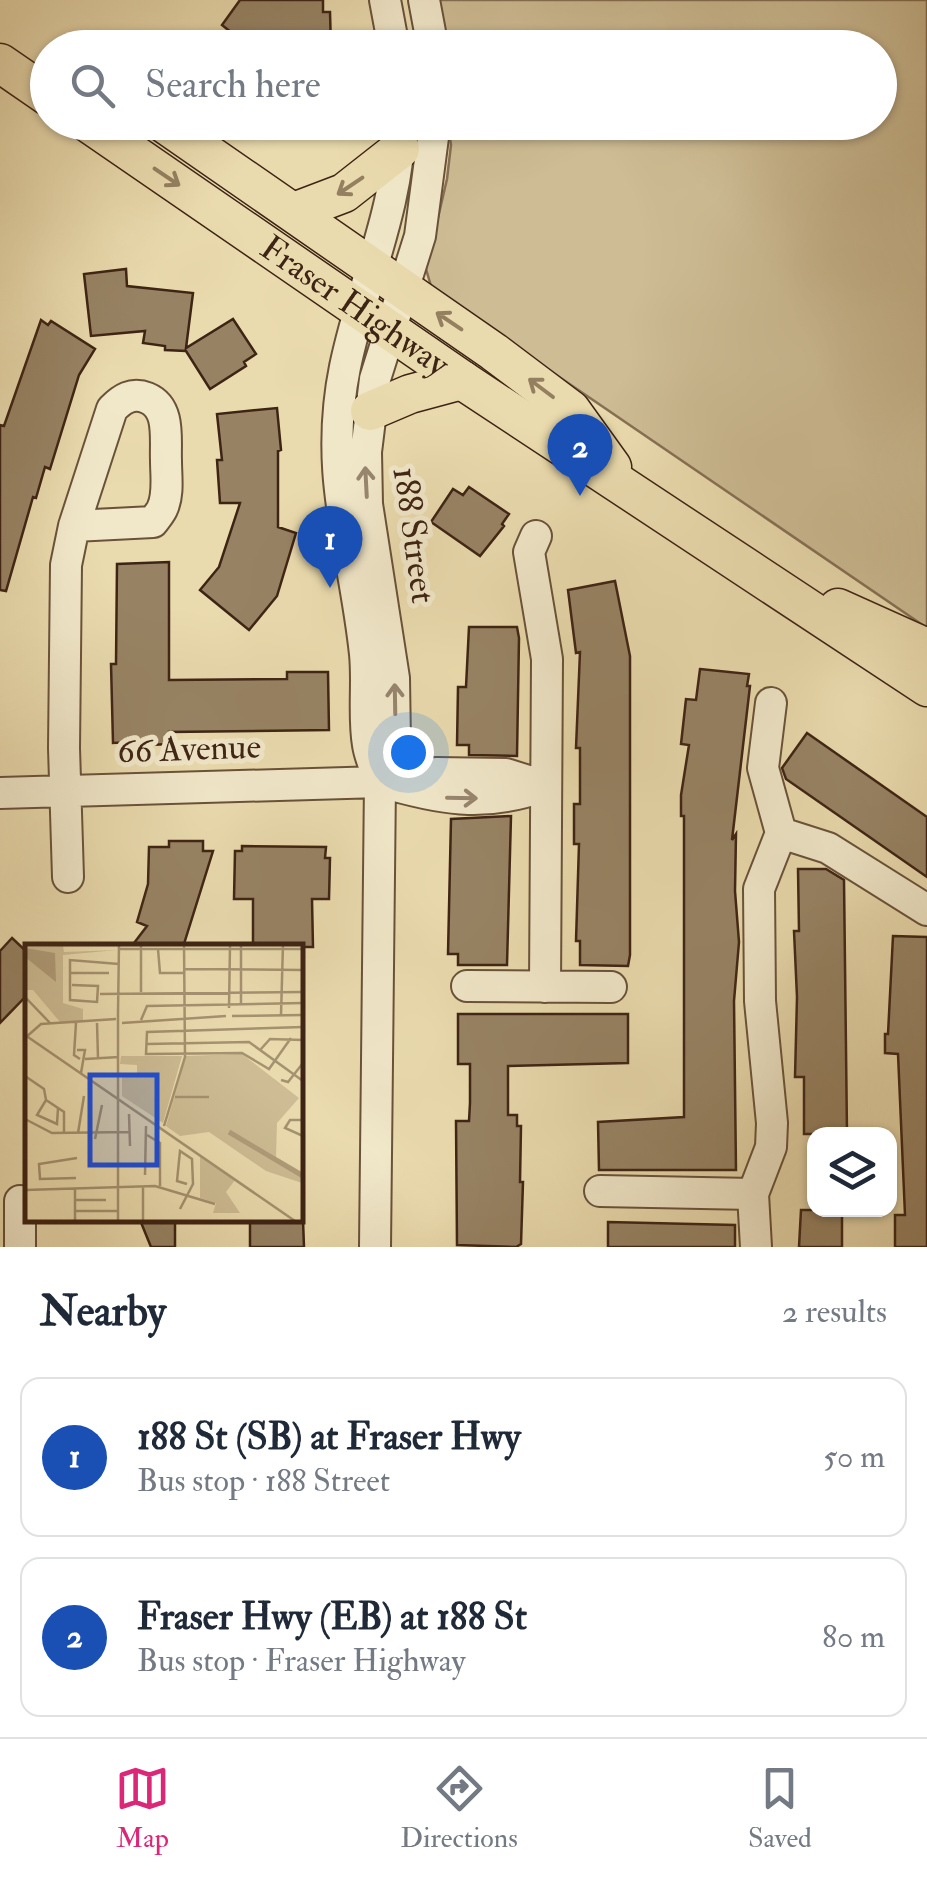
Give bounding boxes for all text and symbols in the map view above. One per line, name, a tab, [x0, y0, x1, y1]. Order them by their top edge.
search box	[30, 30, 897, 140]
icon: search	[65, 58, 120, 113]
text: Search here	[145, 61, 321, 109]
one-way arrow	[153, 167, 181, 188]
one-way arrow	[337, 176, 365, 197]
street label: Fraser Highway	[252, 226, 458, 387]
one-way arrow	[436, 311, 464, 332]
one-way arrow	[528, 377, 555, 398]
pin: 2	[548, 414, 612, 496]
street label: 188 Street	[383, 464, 445, 606]
one-way arrow	[356, 467, 375, 499]
pin: 1	[298, 506, 362, 588]
one-way arrow	[386, 683, 404, 716]
street label: 66 Avenue	[116, 725, 262, 773]
your location	[383, 727, 434, 778]
one-way arrow	[446, 789, 478, 808]
inset map	[25, 944, 302, 1222]
map controls	[807, 1127, 897, 1217]
button: layers	[807, 1127, 897, 1217]
text: Nearby	[40, 1286, 166, 1338]
text: 2 results	[782, 1292, 887, 1332]
text: 188 St (SB) at Fraser Hwy	[137, 1413, 521, 1461]
text: 1	[69, 1437, 80, 1477]
text: 50 m	[823, 1437, 885, 1477]
text: Bus stop · 188 Street	[137, 1461, 390, 1501]
text: Fraser Hwy (EB) at 188 St	[137, 1593, 527, 1641]
text: 2	[66, 1617, 83, 1657]
text: 80 m	[822, 1617, 885, 1657]
text: Bus stop · Fraser Highway	[137, 1641, 466, 1681]
tab: Map	[115, 1761, 170, 1856]
tab: Directions	[400, 1761, 518, 1856]
tab: Saved	[748, 1761, 812, 1856]

